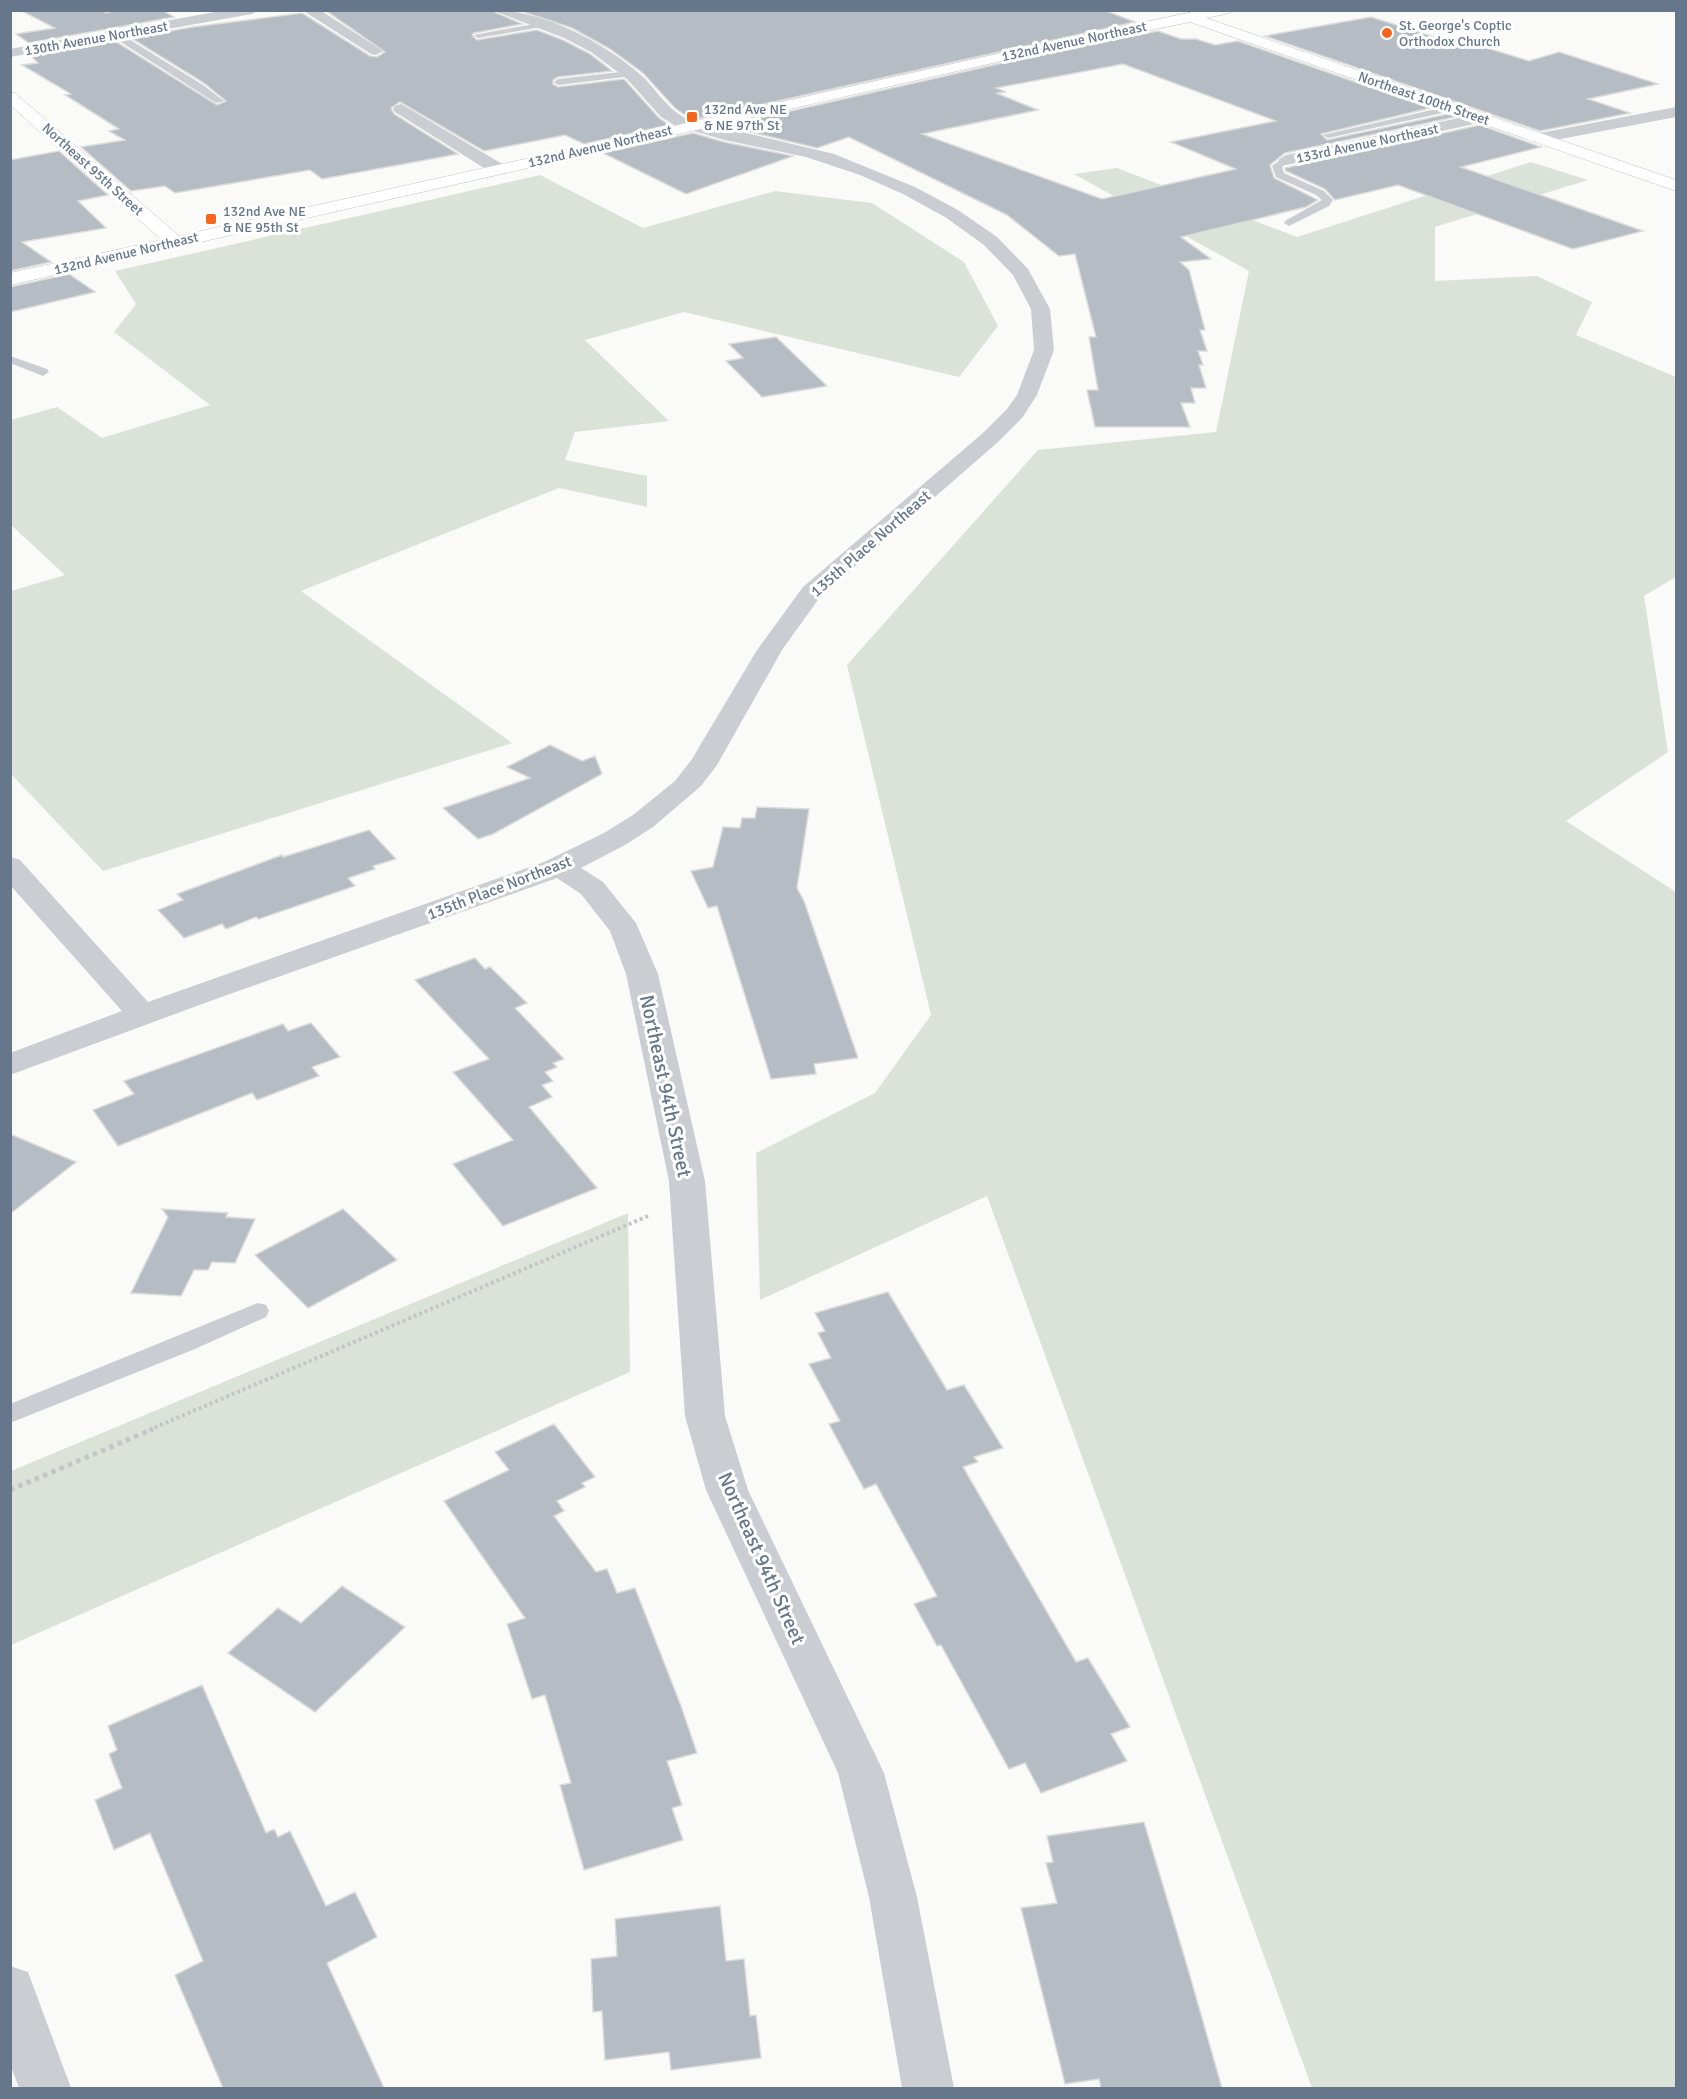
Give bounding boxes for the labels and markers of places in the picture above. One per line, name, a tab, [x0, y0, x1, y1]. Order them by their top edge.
place label: St. George's Coptic Orthodox Church	[1399, 17, 1512, 50]
marker: St. George's Coptic Orthodox Church	[1380, 26, 1394, 40]
place label: 132nd Ave NE & NE 97th St	[704, 101, 787, 134]
marker: 132nd Ave NE & NE 97th St	[685, 110, 699, 124]
place label: 132nd Ave NE & NE 95th St	[223, 203, 306, 236]
marker: 132nd Ave NE & NE 95th St	[204, 212, 218, 226]

